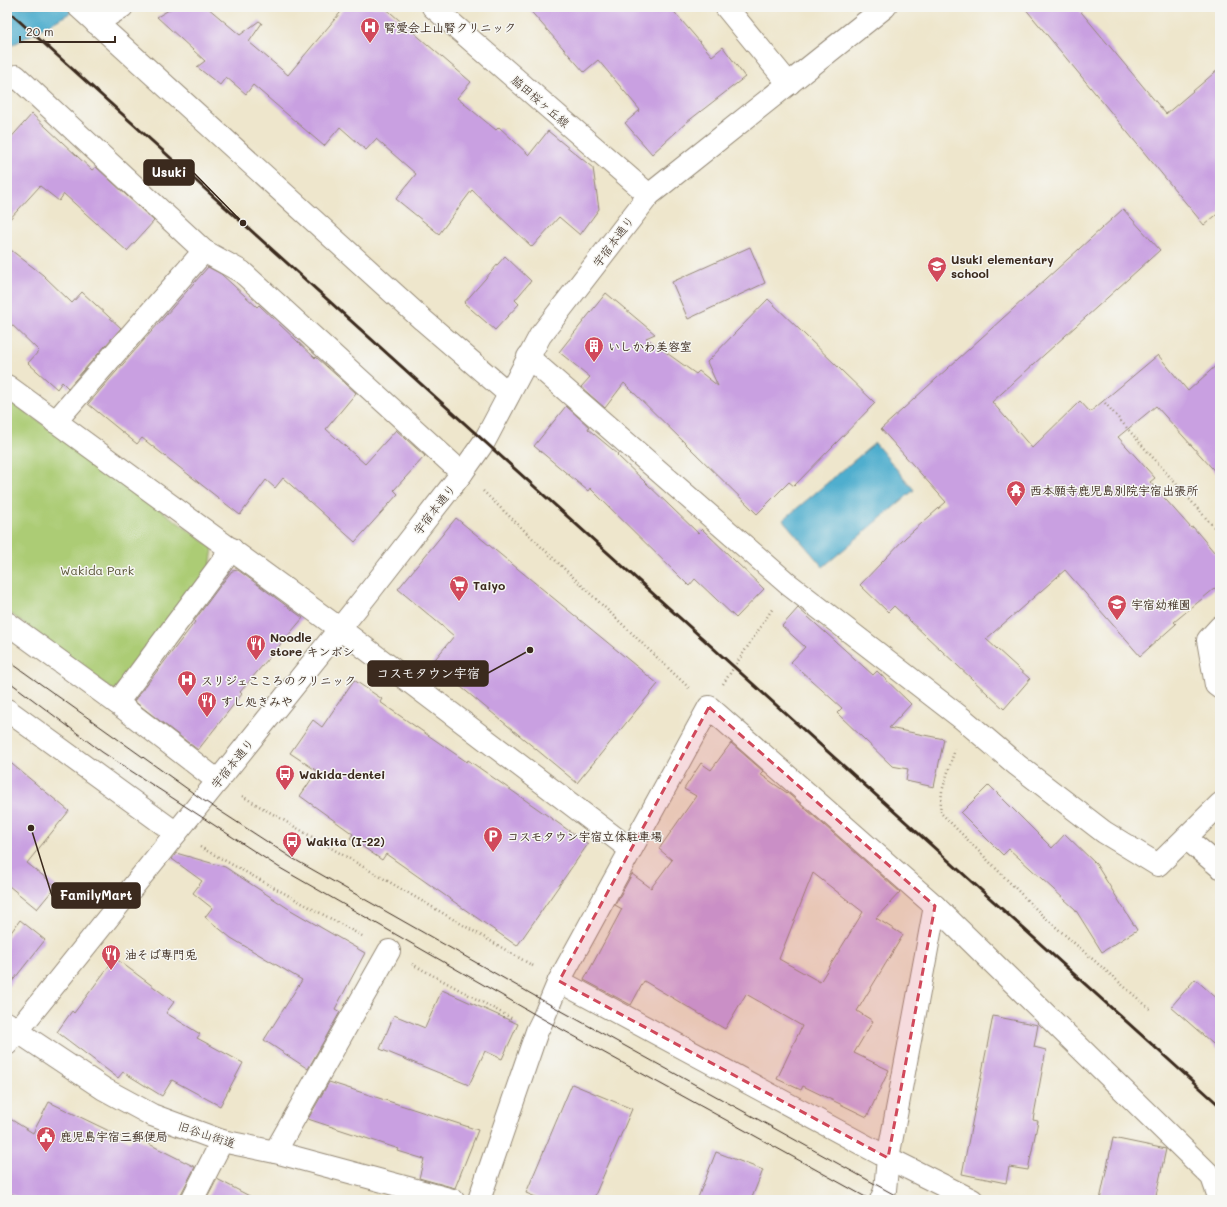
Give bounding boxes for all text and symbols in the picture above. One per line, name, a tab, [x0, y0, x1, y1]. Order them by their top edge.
hospital icon: 腎愛会上山腎クリニック	[359, 16, 381, 44]
scale bar	[20, 18, 115, 44]
place label: 腎愛会上山腎クリニック	[384, 19, 516, 35]
text: 20 m	[26, 23, 54, 39]
street label: 脇田桜ヶ丘線	[509, 71, 573, 131]
callout: Usuki	[144, 160, 194, 185]
text: Usuki	[152, 163, 186, 180]
street label: 宇宿本通り	[589, 212, 637, 270]
place label: Usuki elementary school	[951, 251, 1054, 281]
school or university icon: Usuki elementary school	[926, 255, 948, 283]
building icon: いしかわ美容室	[583, 335, 605, 363]
place label: いしかわ美容室	[608, 338, 692, 354]
temple icon: 西本願寺鹿児島別院宇宿出張所	[1005, 479, 1027, 507]
street label: 宇宿本通り	[409, 480, 459, 538]
place label: 西本願寺鹿児島別院宇宿出張所	[1030, 482, 1199, 498]
park label: Wakida Park	[60, 562, 134, 578]
supermarket icon: Taiyo	[448, 574, 470, 602]
place label: Taiyo	[473, 577, 505, 593]
school or university icon: 宇宿幼稚園	[1106, 593, 1128, 621]
place label: 宇宿幼稚園	[1131, 596, 1191, 612]
place label: Noodle store キンボシ	[270, 629, 354, 659]
restaurant icon: Noodle store キンボシ	[245, 633, 267, 661]
callout: コスモタウン宇宿	[368, 661, 488, 686]
text: コスモタウン宇宿	[376, 664, 480, 681]
hospital icon: スリジェこころのクリニック	[176, 669, 198, 697]
place label: スリジェこころのクリニック	[201, 672, 356, 688]
restaurant icon: すし処きみや	[196, 690, 218, 718]
place label: すし処きみや	[221, 693, 293, 709]
street label: 宇宿本通り	[207, 735, 257, 791]
bus stop icon: Wakida-dentei	[274, 763, 296, 791]
place label: Wakida-dentei	[299, 766, 385, 782]
parking icon: コスモタウン宇宿立体駐車場	[482, 825, 504, 853]
place label: コスモタウン宇宿立体駐車場	[507, 828, 663, 844]
bus stop icon: Wakita (I-22)	[281, 830, 303, 858]
place label: Wakita (I-22)	[306, 833, 385, 849]
callout: FamilyMart	[52, 883, 140, 908]
text: FamilyMart	[60, 886, 133, 904]
restaurant icon: 油そば専門兎	[100, 943, 122, 971]
place label: 油そば専門兎	[125, 946, 197, 962]
street label: 旧谷山街道	[176, 1117, 238, 1151]
public building icon: 鹿児島宇宿三郵便局	[35, 1125, 57, 1153]
place label: 鹿児島宇宿三郵便局	[60, 1128, 168, 1144]

